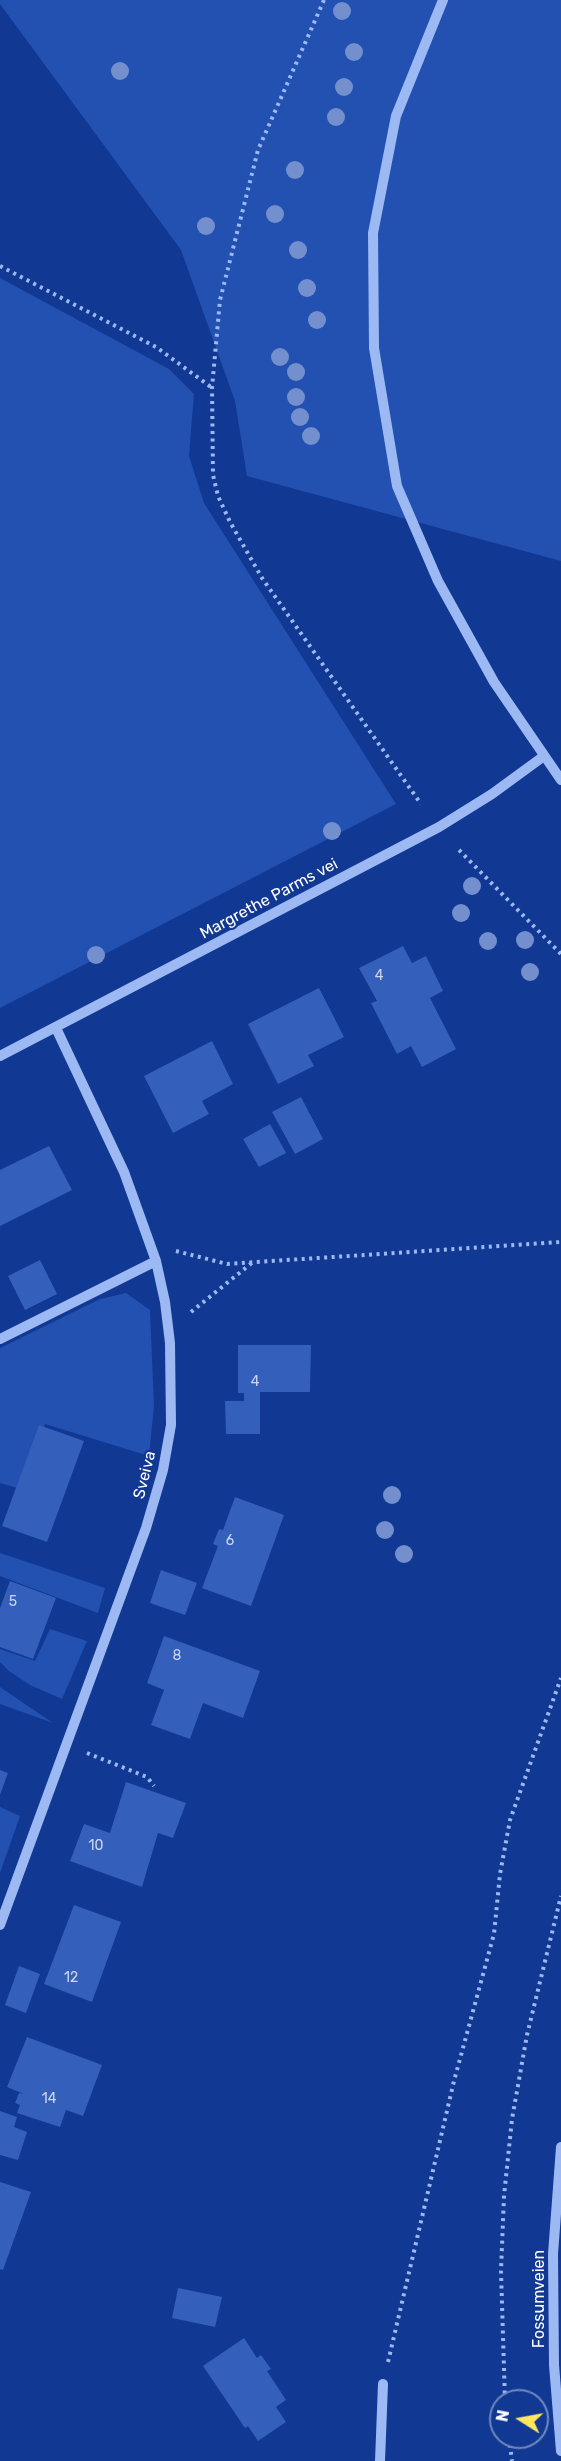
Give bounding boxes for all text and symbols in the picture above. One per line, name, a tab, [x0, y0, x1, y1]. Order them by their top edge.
street label: Margrethe Parms vei	[197, 855, 341, 943]
house number: 4	[375, 968, 383, 984]
house number: 4	[251, 1374, 259, 1390]
street label: Sveiva	[130, 1449, 160, 1501]
house number: 6	[226, 1533, 234, 1549]
house number: 5	[9, 1594, 17, 1610]
house number: 8	[173, 1648, 181, 1664]
house number: 10	[89, 1838, 103, 1854]
house number: 12	[64, 1970, 78, 1986]
house number: 14	[42, 2091, 56, 2107]
street label: Fossumveien	[529, 2250, 549, 2348]
north arrow	[489, 2389, 549, 2449]
text: N	[492, 2408, 513, 2423]

